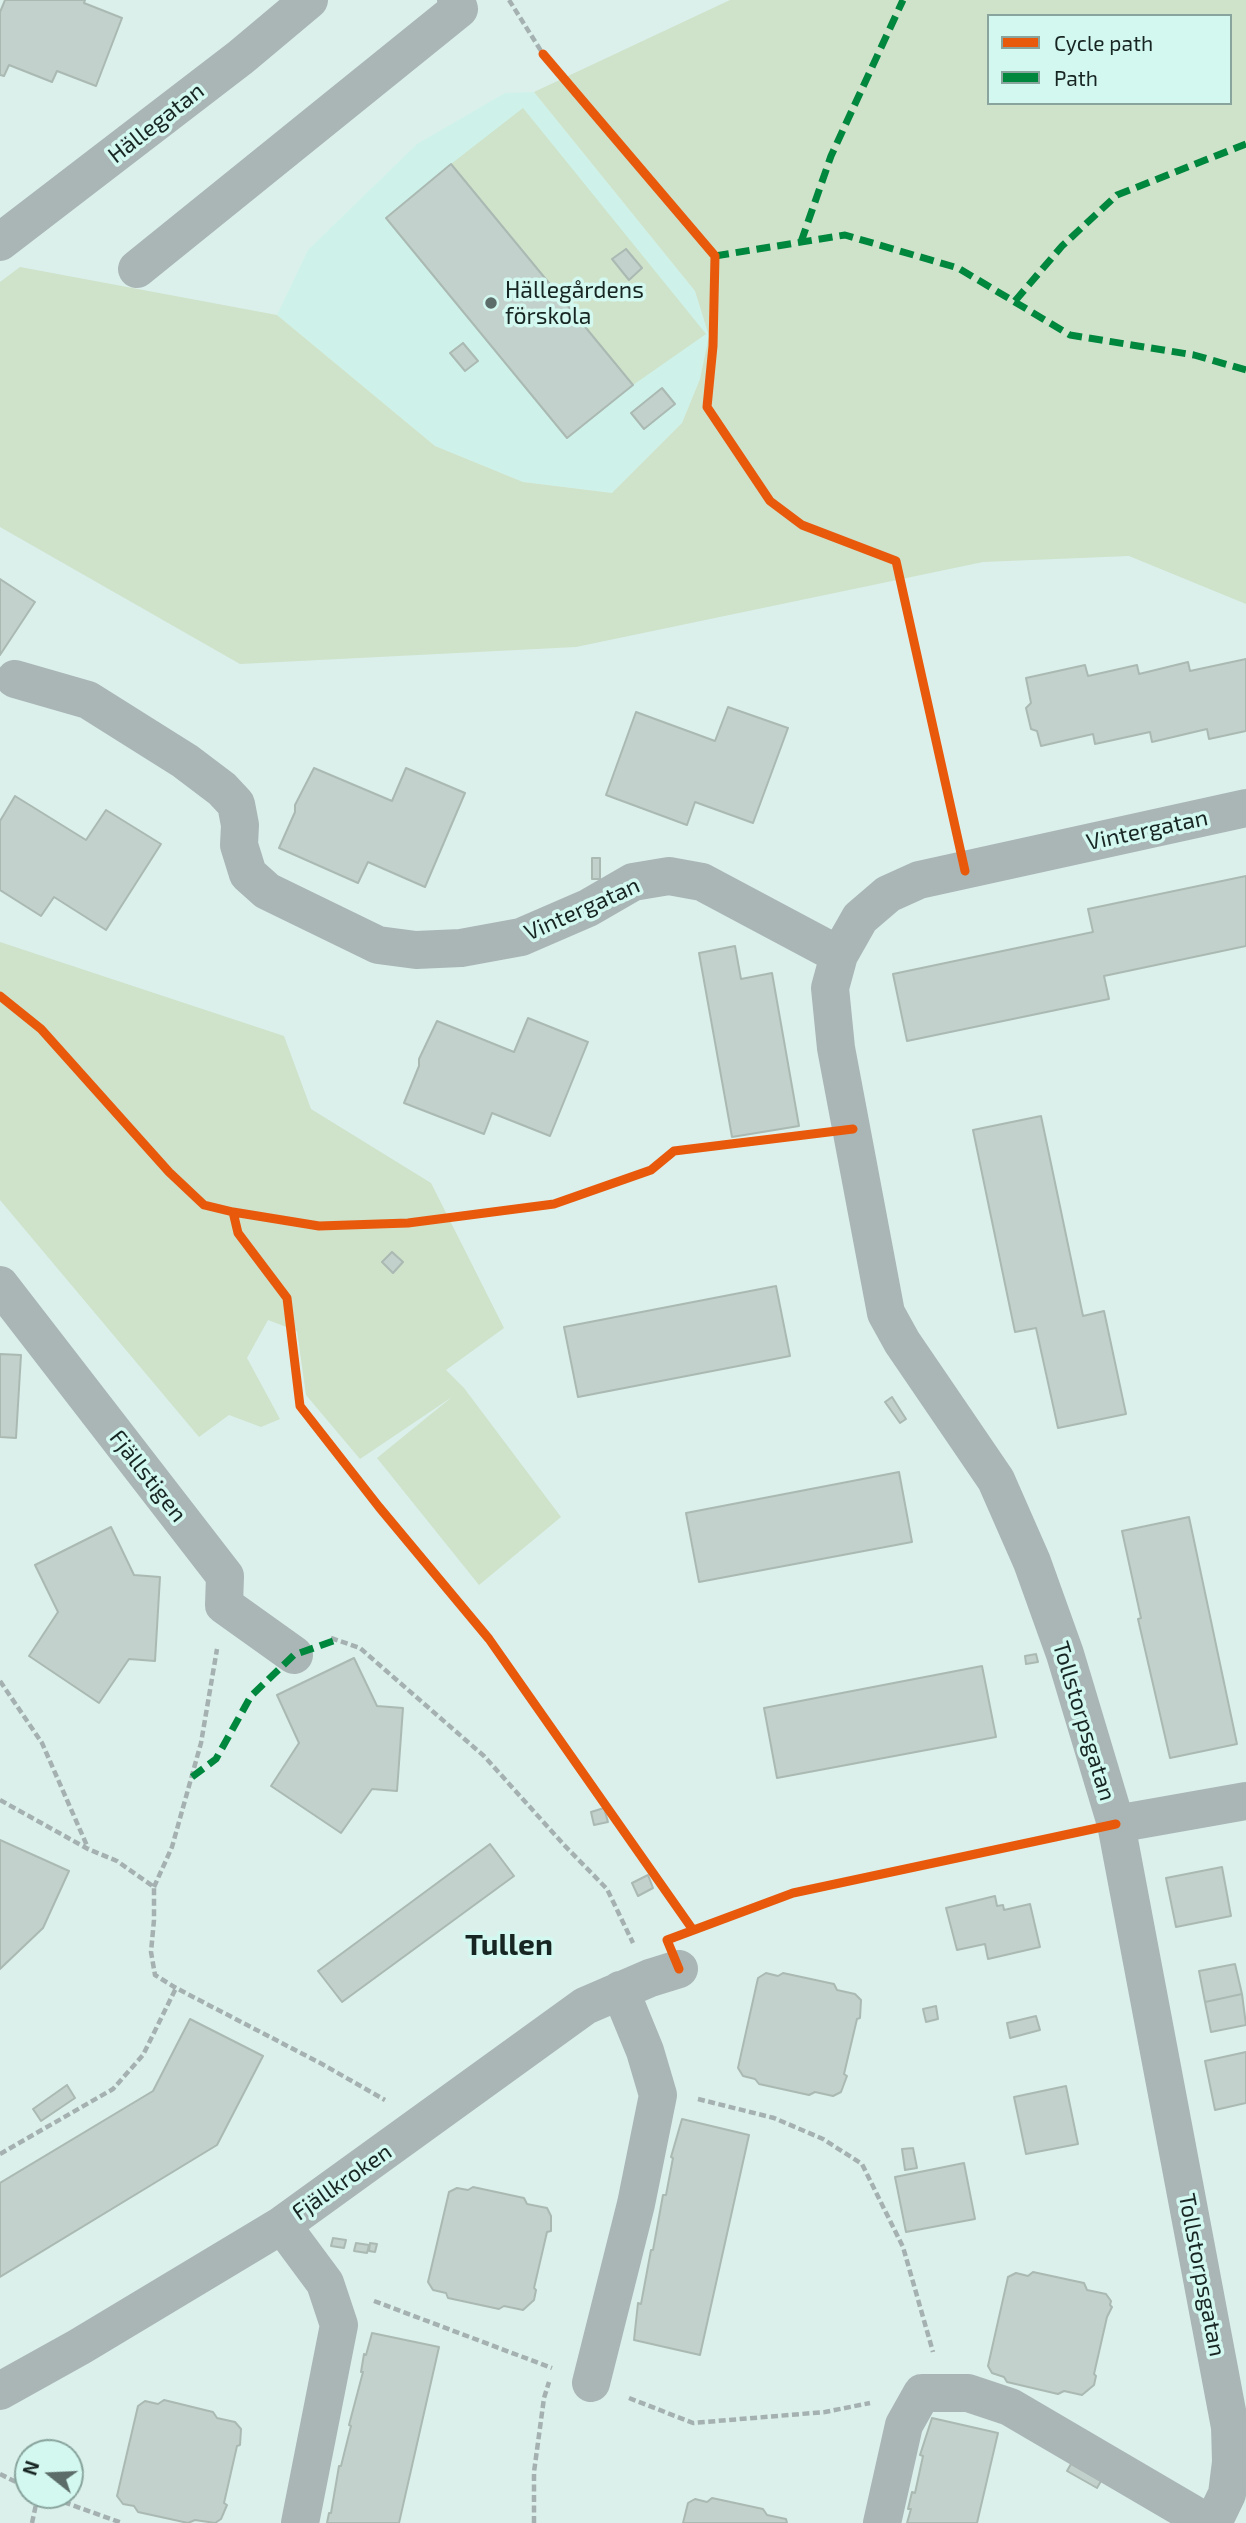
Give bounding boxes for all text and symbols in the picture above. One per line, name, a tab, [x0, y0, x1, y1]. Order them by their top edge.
legend	[987, 14, 1232, 105]
text: Cycle path	[1054, 30, 1153, 55]
text: Path	[1054, 65, 1098, 90]
street label: Hällegatan	[103, 77, 209, 169]
place label: Hällegårdens förskola	[505, 276, 644, 330]
marker: Hällegårdens förskola	[483, 295, 499, 311]
street label: Vintergatan	[1084, 804, 1210, 856]
street label: Vintergatan	[520, 871, 644, 947]
street label: Fjällstigen	[104, 1425, 192, 1527]
street label: Tollstorpsgatan	[1047, 1638, 1121, 1804]
district label: Tullen	[465, 1927, 553, 1963]
street label: Fjällkroken	[287, 2138, 397, 2226]
street label: Tollstorpsgatan	[1173, 2191, 1231, 2359]
north arrow	[14, 2439, 84, 2509]
text: N	[17, 2458, 44, 2478]

